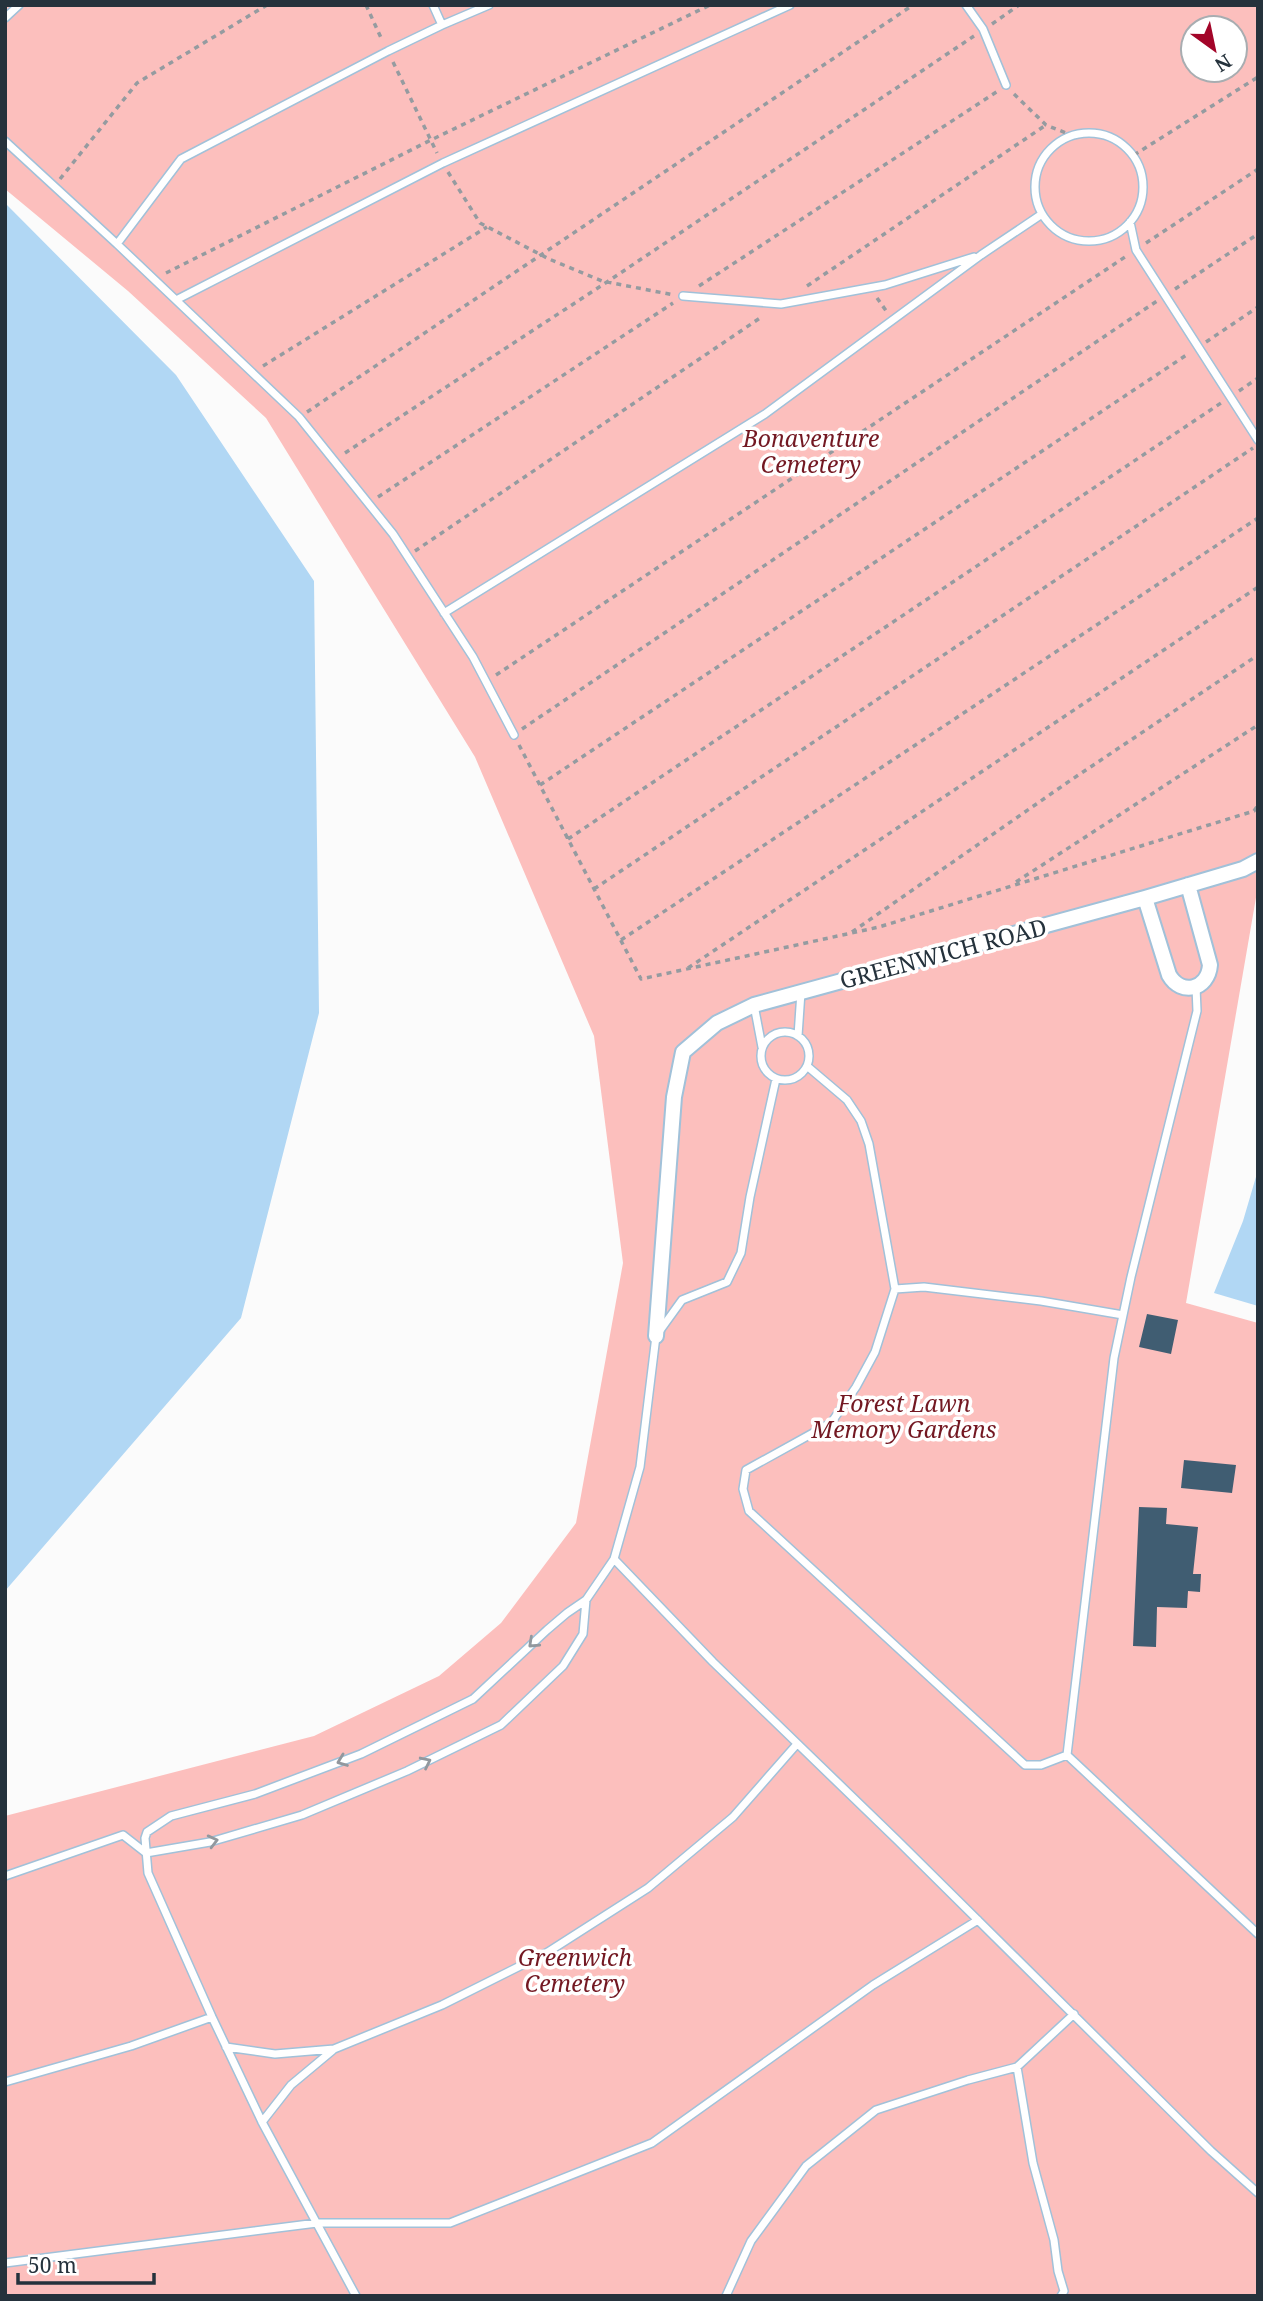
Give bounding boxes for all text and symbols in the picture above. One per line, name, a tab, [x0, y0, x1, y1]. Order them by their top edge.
north arrow	[1179, 14, 1249, 84]
text: N	[1210, 48, 1237, 78]
park label: Bonaventure Cemetery	[742, 422, 879, 480]
street label: GREENWICH ROAD	[836, 910, 1050, 996]
park label: Forest Lawn Memory Gardens	[811, 1387, 997, 1445]
one-way arrow	[528, 1634, 541, 1647]
one-way arrow	[337, 1753, 349, 1767]
one-way arrow	[419, 1757, 431, 1771]
one-way arrow	[207, 1835, 219, 1849]
park label: Greenwich Cemetery	[518, 1941, 632, 1999]
scale bar	[18, 2242, 154, 2286]
text: 50 m	[28, 2251, 77, 2279]

